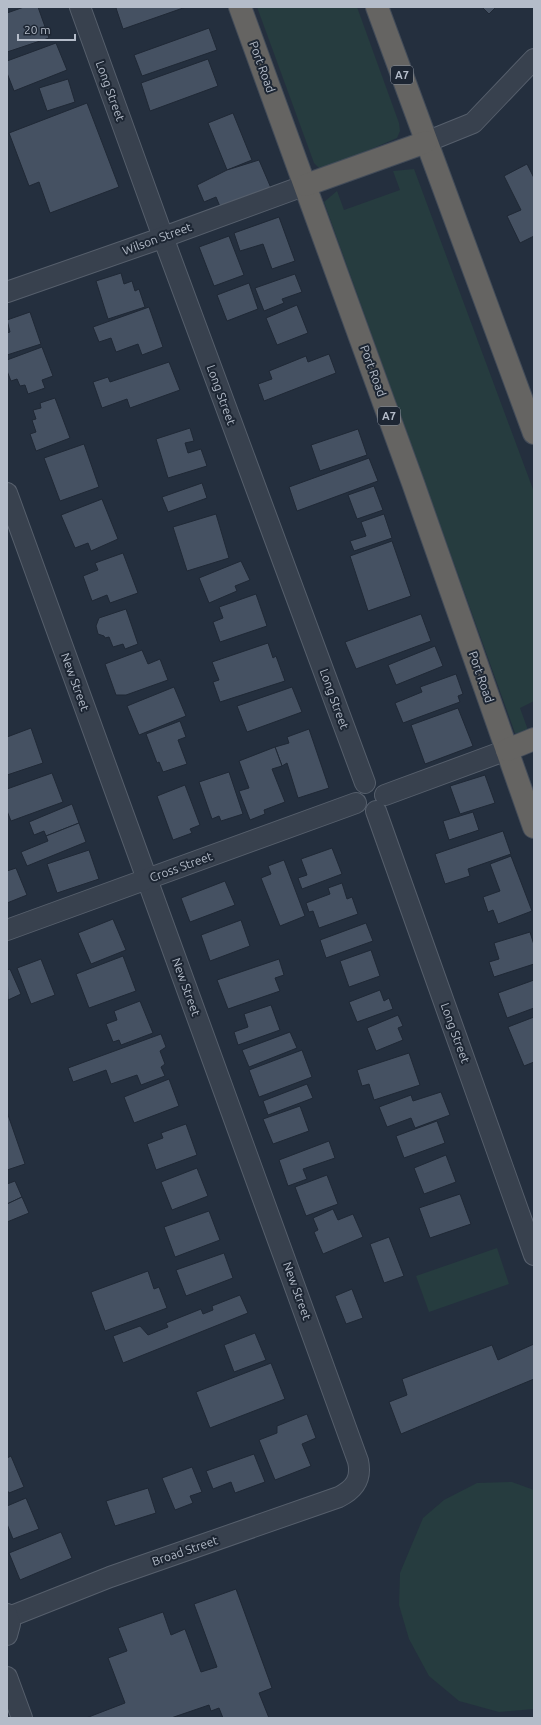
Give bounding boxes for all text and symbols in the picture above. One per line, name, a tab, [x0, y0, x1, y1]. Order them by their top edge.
scale bar	[18, 16, 75, 42]
text: 20 m	[24, 23, 51, 36]
street label: Port Road	[247, 39, 278, 94]
street label: Long Street	[94, 59, 127, 123]
road number: A7	[391, 66, 413, 84]
street label: Wilson Street	[120, 220, 193, 257]
street label: Port Road	[358, 343, 389, 398]
street label: Long Street	[205, 363, 238, 427]
road number: A7	[378, 407, 400, 425]
street label: Port Road	[467, 649, 496, 704]
street label: New Street	[59, 651, 92, 713]
street label: Long Street	[318, 667, 351, 731]
street label: Cross Street	[148, 849, 214, 884]
street label: New Street	[170, 956, 203, 1018]
street label: Long Street	[439, 1001, 472, 1065]
street label: New Street	[281, 1260, 314, 1322]
street label: Broad Street	[150, 1533, 220, 1568]

